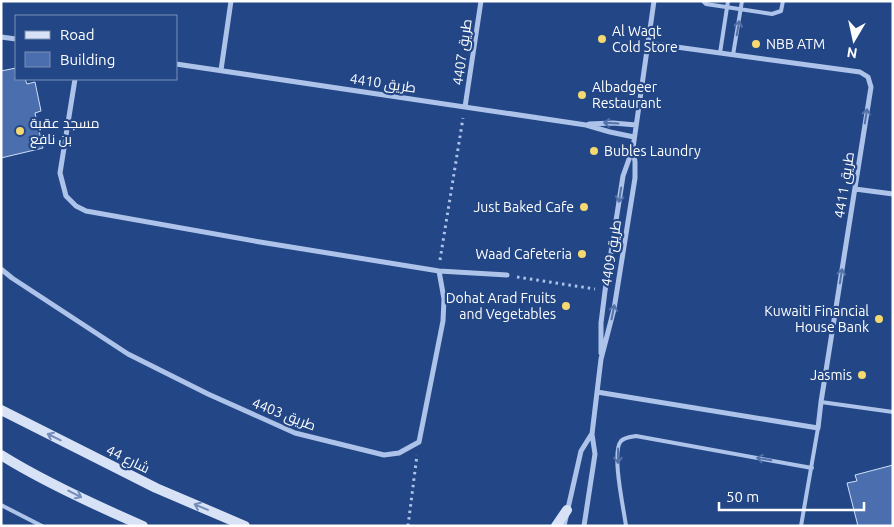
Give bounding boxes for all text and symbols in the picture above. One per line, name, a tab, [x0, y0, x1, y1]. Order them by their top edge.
legend	[15, 15, 178, 80]
north arrow	[829, 15, 879, 65]
street label: طريق 4407	[449, 18, 476, 86]
one-way arrow	[733, 20, 743, 36]
place label: Al Waqt Cold Store	[612, 23, 678, 55]
text: Road	[60, 26, 95, 43]
marker: Al Waqt Cold Store	[596, 33, 608, 45]
place label: NBB ATM	[766, 36, 825, 52]
marker: NBB ATM	[750, 38, 762, 50]
text: N	[846, 44, 858, 62]
text: Building	[60, 51, 115, 68]
street label: طريق 4410	[349, 70, 417, 97]
place label: Albadgeer Restaurant	[592, 79, 662, 111]
marker: Albadgeer Restaurant	[576, 89, 588, 101]
one-way arrow	[862, 108, 872, 124]
place label: مسجد عقبة بن نافع	[30, 115, 100, 148]
one-way arrow	[603, 119, 619, 128]
marker: مسجد عقبة بن نافع	[14, 125, 26, 137]
place label: Bubles Laundry	[604, 143, 701, 159]
marker: Bubles Laundry	[588, 145, 600, 157]
street label: طريق 4411	[831, 151, 858, 219]
one-way arrow	[614, 187, 624, 203]
place label: Just Baked Cafe	[473, 199, 574, 215]
marker: Just Baked Cafe	[578, 201, 590, 213]
street label: طريق 4409	[598, 219, 625, 287]
place label: Waad Cafeteria	[476, 246, 572, 262]
marker: Waad Cafeteria	[576, 248, 588, 260]
one-way arrow	[836, 268, 846, 284]
place label: Dohat Arad Fruits and Vegetables	[446, 290, 556, 322]
marker: Dohat Arad Fruits and Vegetables	[560, 300, 572, 312]
place label: Kuwaiti Financial House Bank	[764, 303, 869, 335]
one-way arrow	[609, 304, 618, 320]
marker: Kuwaiti Financial House Bank	[873, 313, 885, 325]
place label: Jasmis	[810, 367, 852, 383]
marker: Jasmis	[856, 369, 868, 381]
street label: طريق 4403	[250, 395, 318, 434]
one-way arrow	[47, 432, 62, 441]
street label: شارع 44	[103, 442, 152, 477]
one-way arrow	[613, 448, 623, 464]
one-way arrow	[756, 454, 772, 464]
scale bar	[719, 480, 864, 512]
text: 50 m	[726, 488, 759, 505]
one-way arrow	[67, 490, 82, 499]
one-way arrow	[193, 502, 209, 511]

